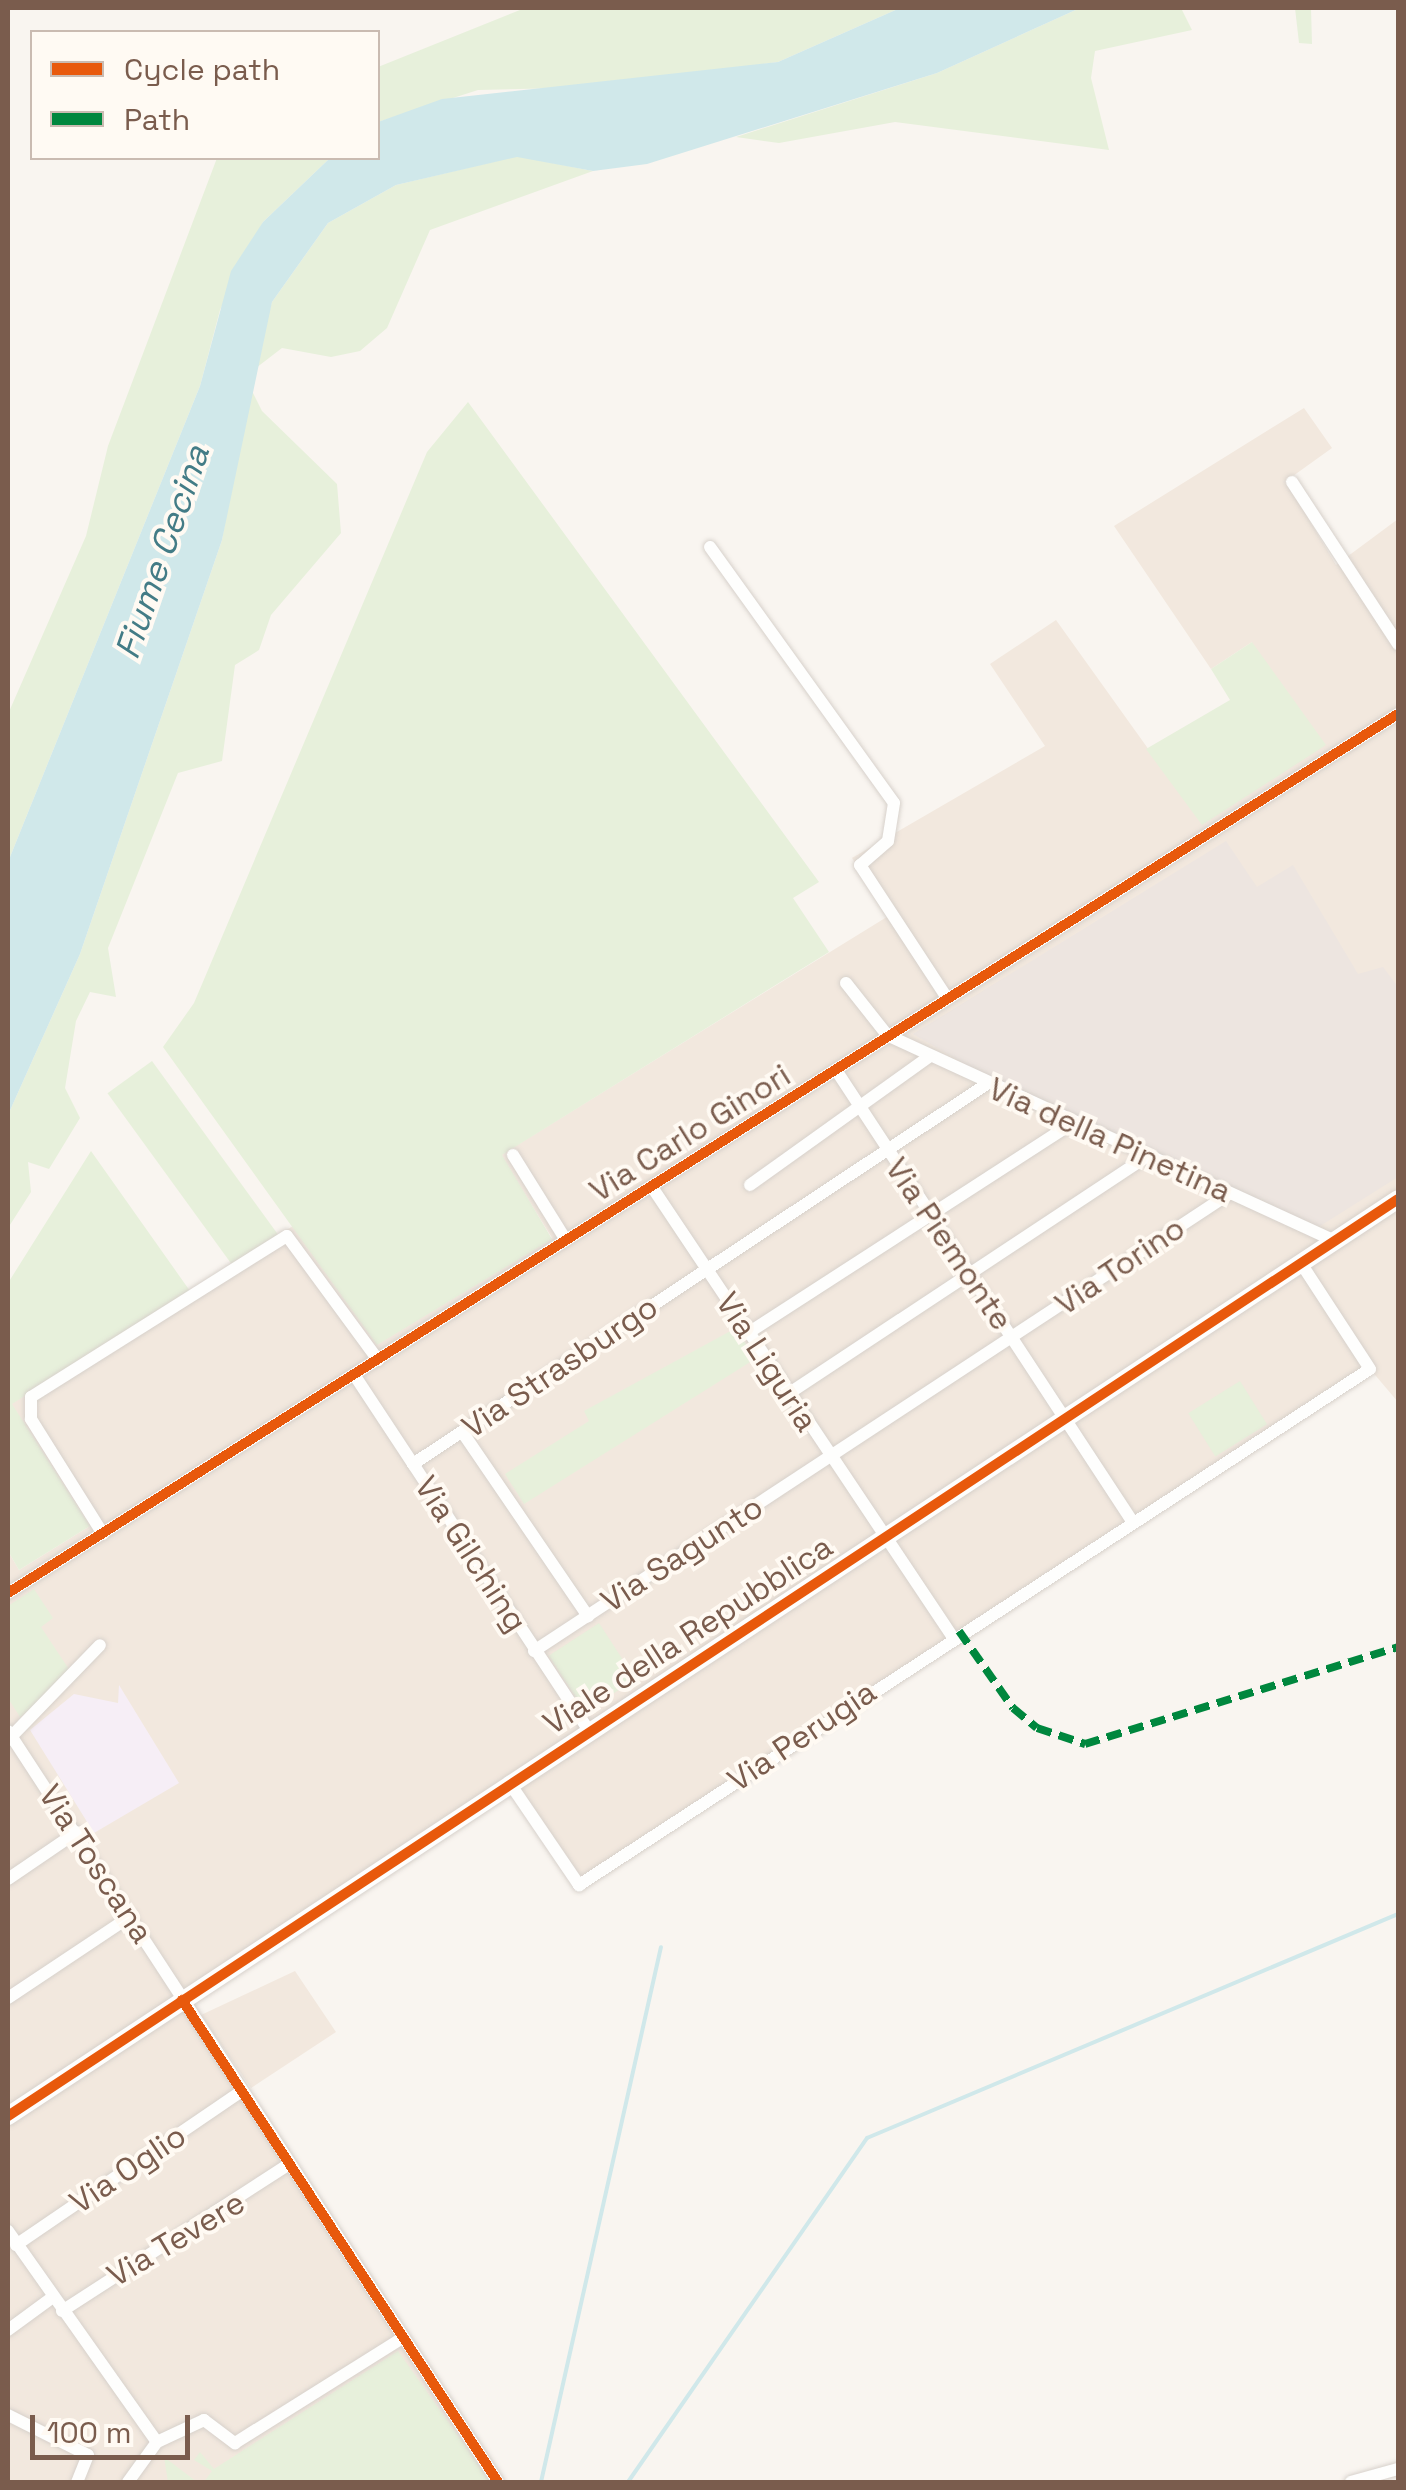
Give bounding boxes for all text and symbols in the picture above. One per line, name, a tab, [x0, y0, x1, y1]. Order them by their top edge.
legend	[30, 30, 380, 160]
text: Cycle path	[124, 50, 280, 89]
text: Path	[124, 100, 190, 139]
water label: Fiume Cecina	[106, 440, 218, 664]
street label: Via Carlo Ginori	[583, 1056, 797, 1210]
street label: Via della Pinetina	[983, 1069, 1237, 1211]
street label: Via Piemonte	[877, 1150, 1021, 1338]
street label: Via Torino	[1048, 1208, 1192, 1324]
street label: Via Liguria	[708, 1285, 826, 1439]
street label: Via Strasburgo	[455, 1288, 665, 1446]
street label: Via Gilching	[406, 1469, 536, 1639]
street label: Via Sagunto	[594, 1487, 770, 1621]
street label: Viale della Repubblica	[536, 1527, 840, 1743]
street label: Via Perugia	[721, 1672, 883, 1800]
street label: Via Toscana	[30, 1777, 162, 1951]
street label: Via Oglio	[63, 2116, 193, 2222]
street label: Via Tevere	[100, 2183, 252, 2295]
scale bar	[35, 2395, 195, 2457]
text: 100 m	[47, 2413, 132, 2452]

